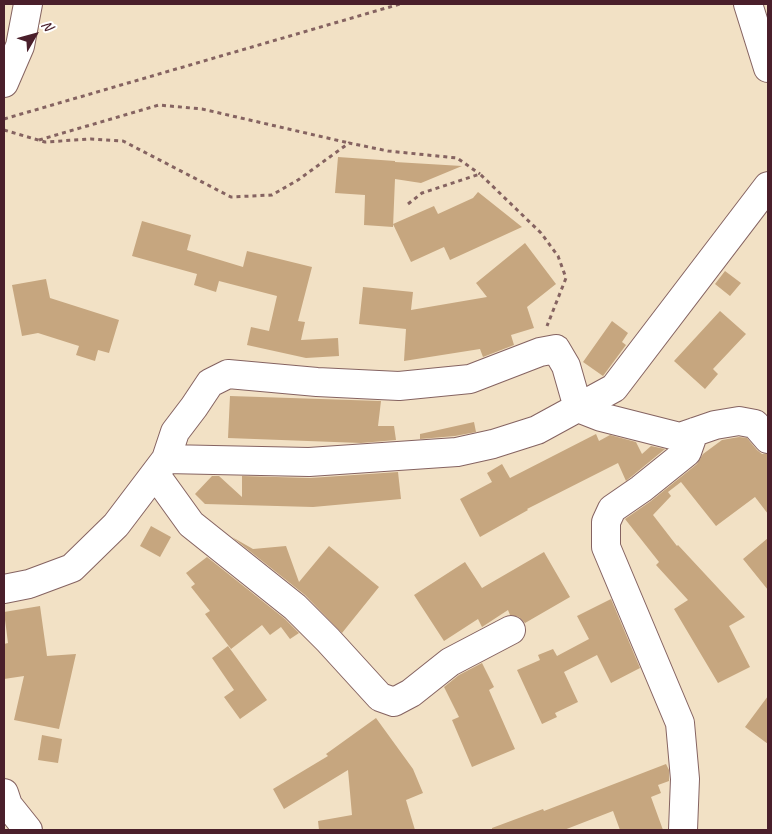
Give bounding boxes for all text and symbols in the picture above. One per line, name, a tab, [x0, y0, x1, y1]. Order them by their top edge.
north arrow	[10, 10, 60, 60]
text: N	[38, 17, 57, 34]

